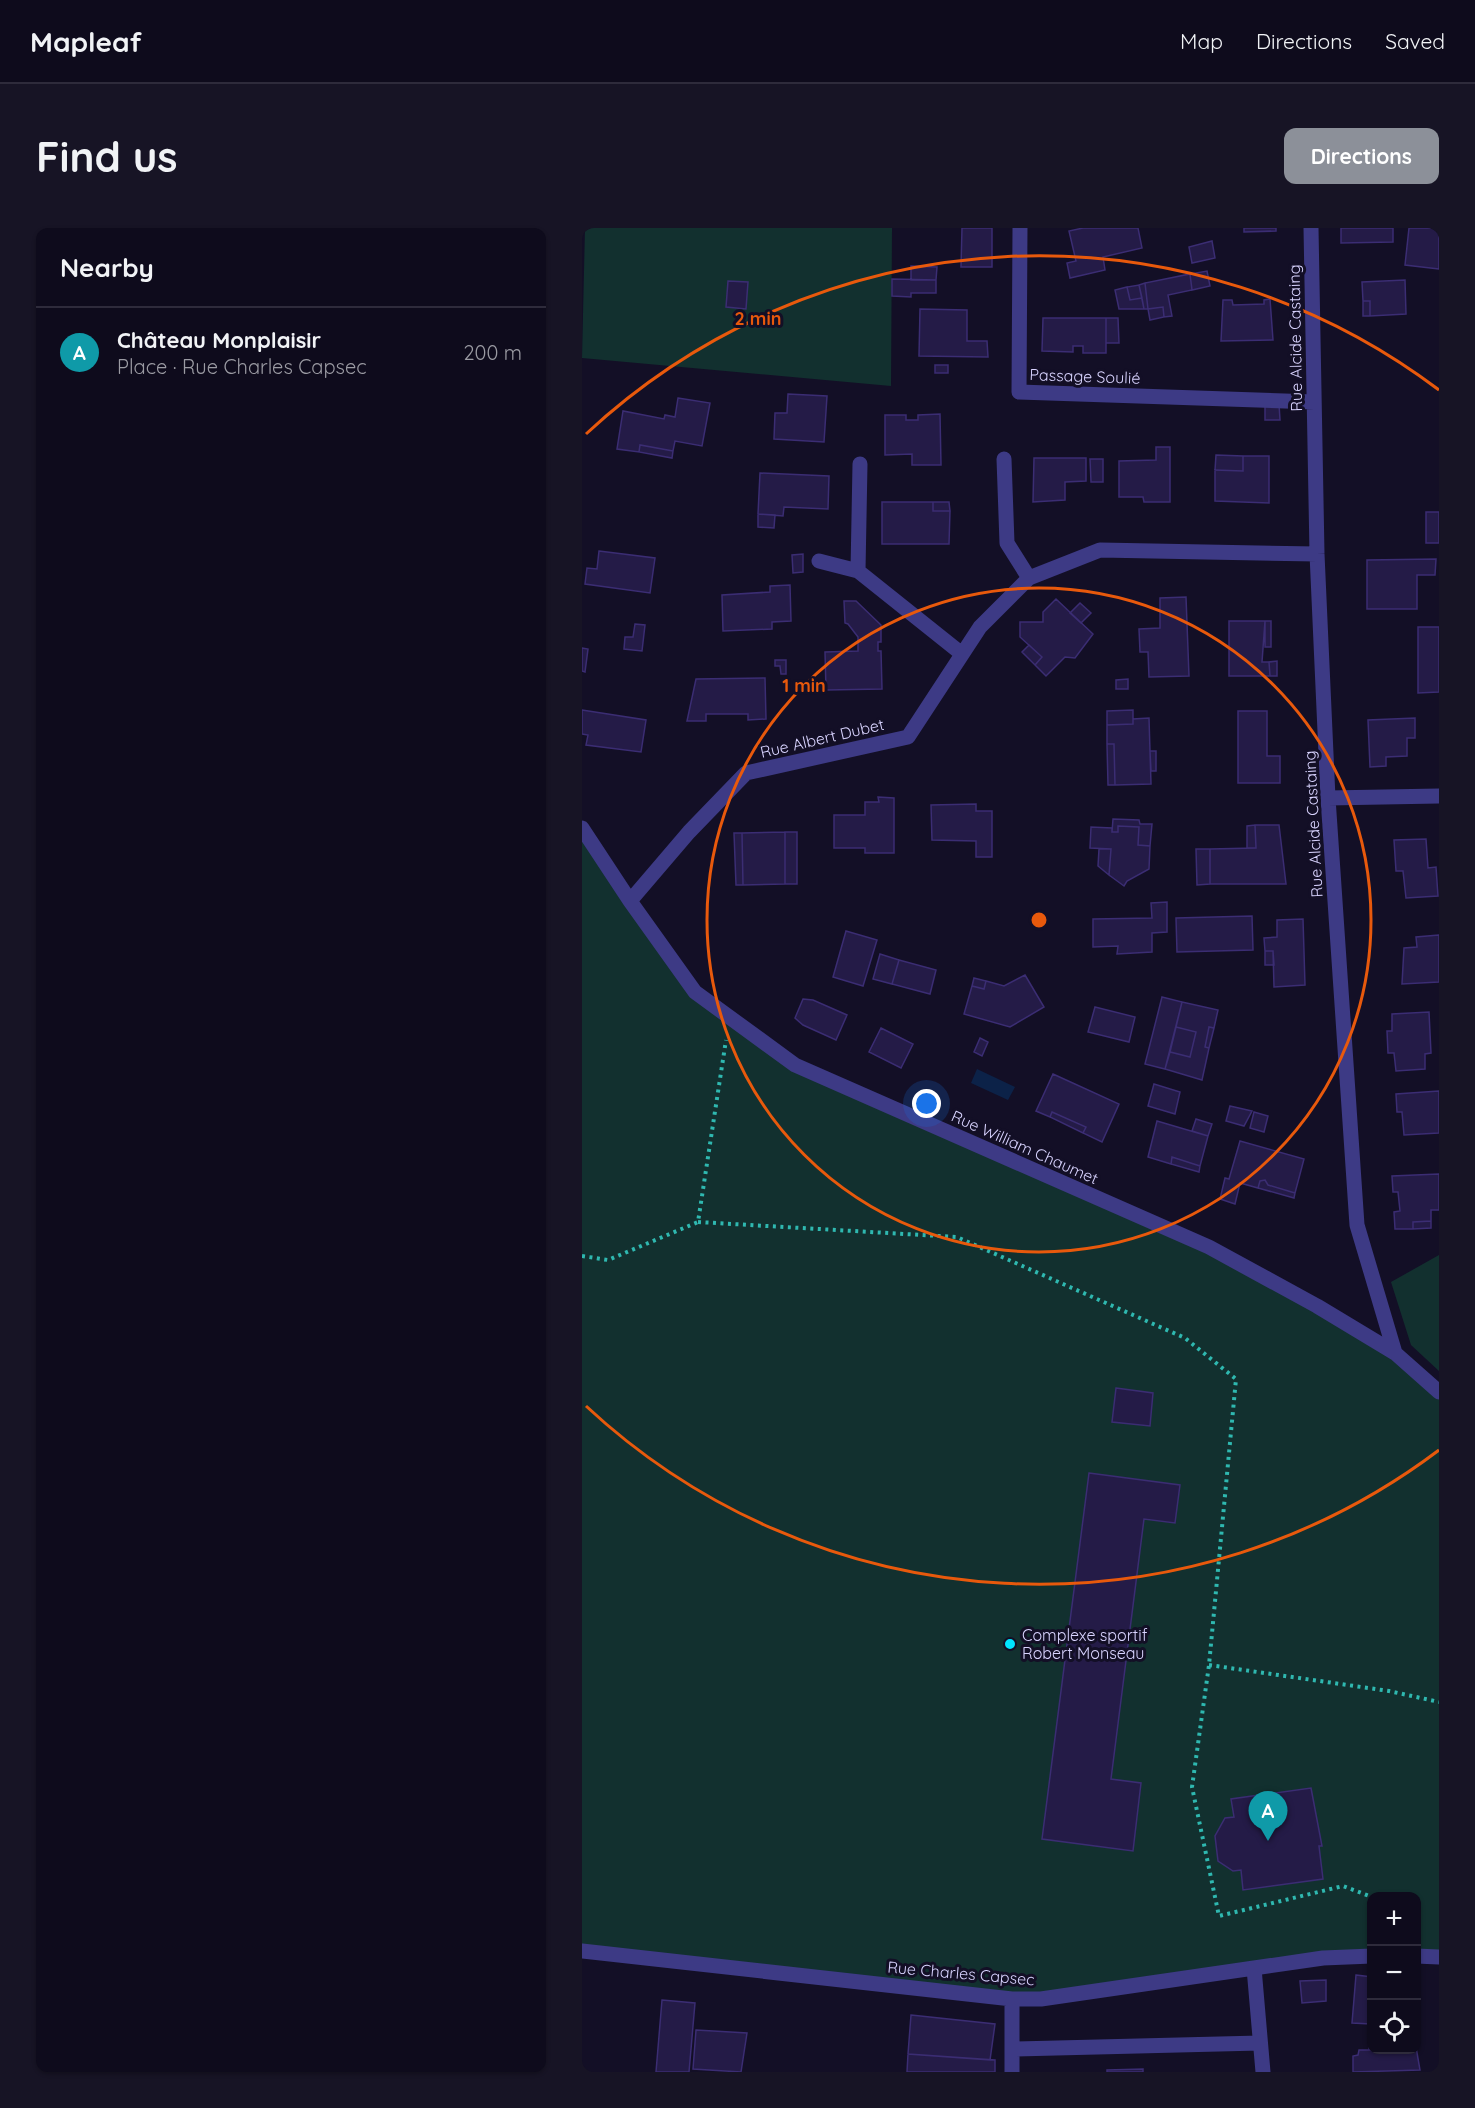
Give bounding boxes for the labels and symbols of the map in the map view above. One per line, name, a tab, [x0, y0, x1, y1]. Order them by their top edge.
street label: Rue Alcide Castaing	[1284, 264, 1306, 412]
text: 2 min	[735, 307, 781, 330]
street label: Passage Soulié	[1029, 364, 1141, 388]
text: 1 min	[782, 674, 826, 697]
street label: Rue Albert Dubet	[758, 714, 886, 762]
street label: Rue Alcide Castaing	[1299, 750, 1327, 898]
centre of rings	[1029, 910, 1049, 930]
your location	[912, 1089, 941, 1118]
street label: Rue William Chaumet	[948, 1106, 1102, 1188]
place label: Complexe sportif Robert Monseau	[1022, 1625, 1148, 1663]
marker: Complexe sportif Robert Monseau	[1003, 1637, 1017, 1651]
pin: A	[1248, 1792, 1288, 1841]
street label: Rue Charles Capsec	[887, 1957, 1035, 1989]

